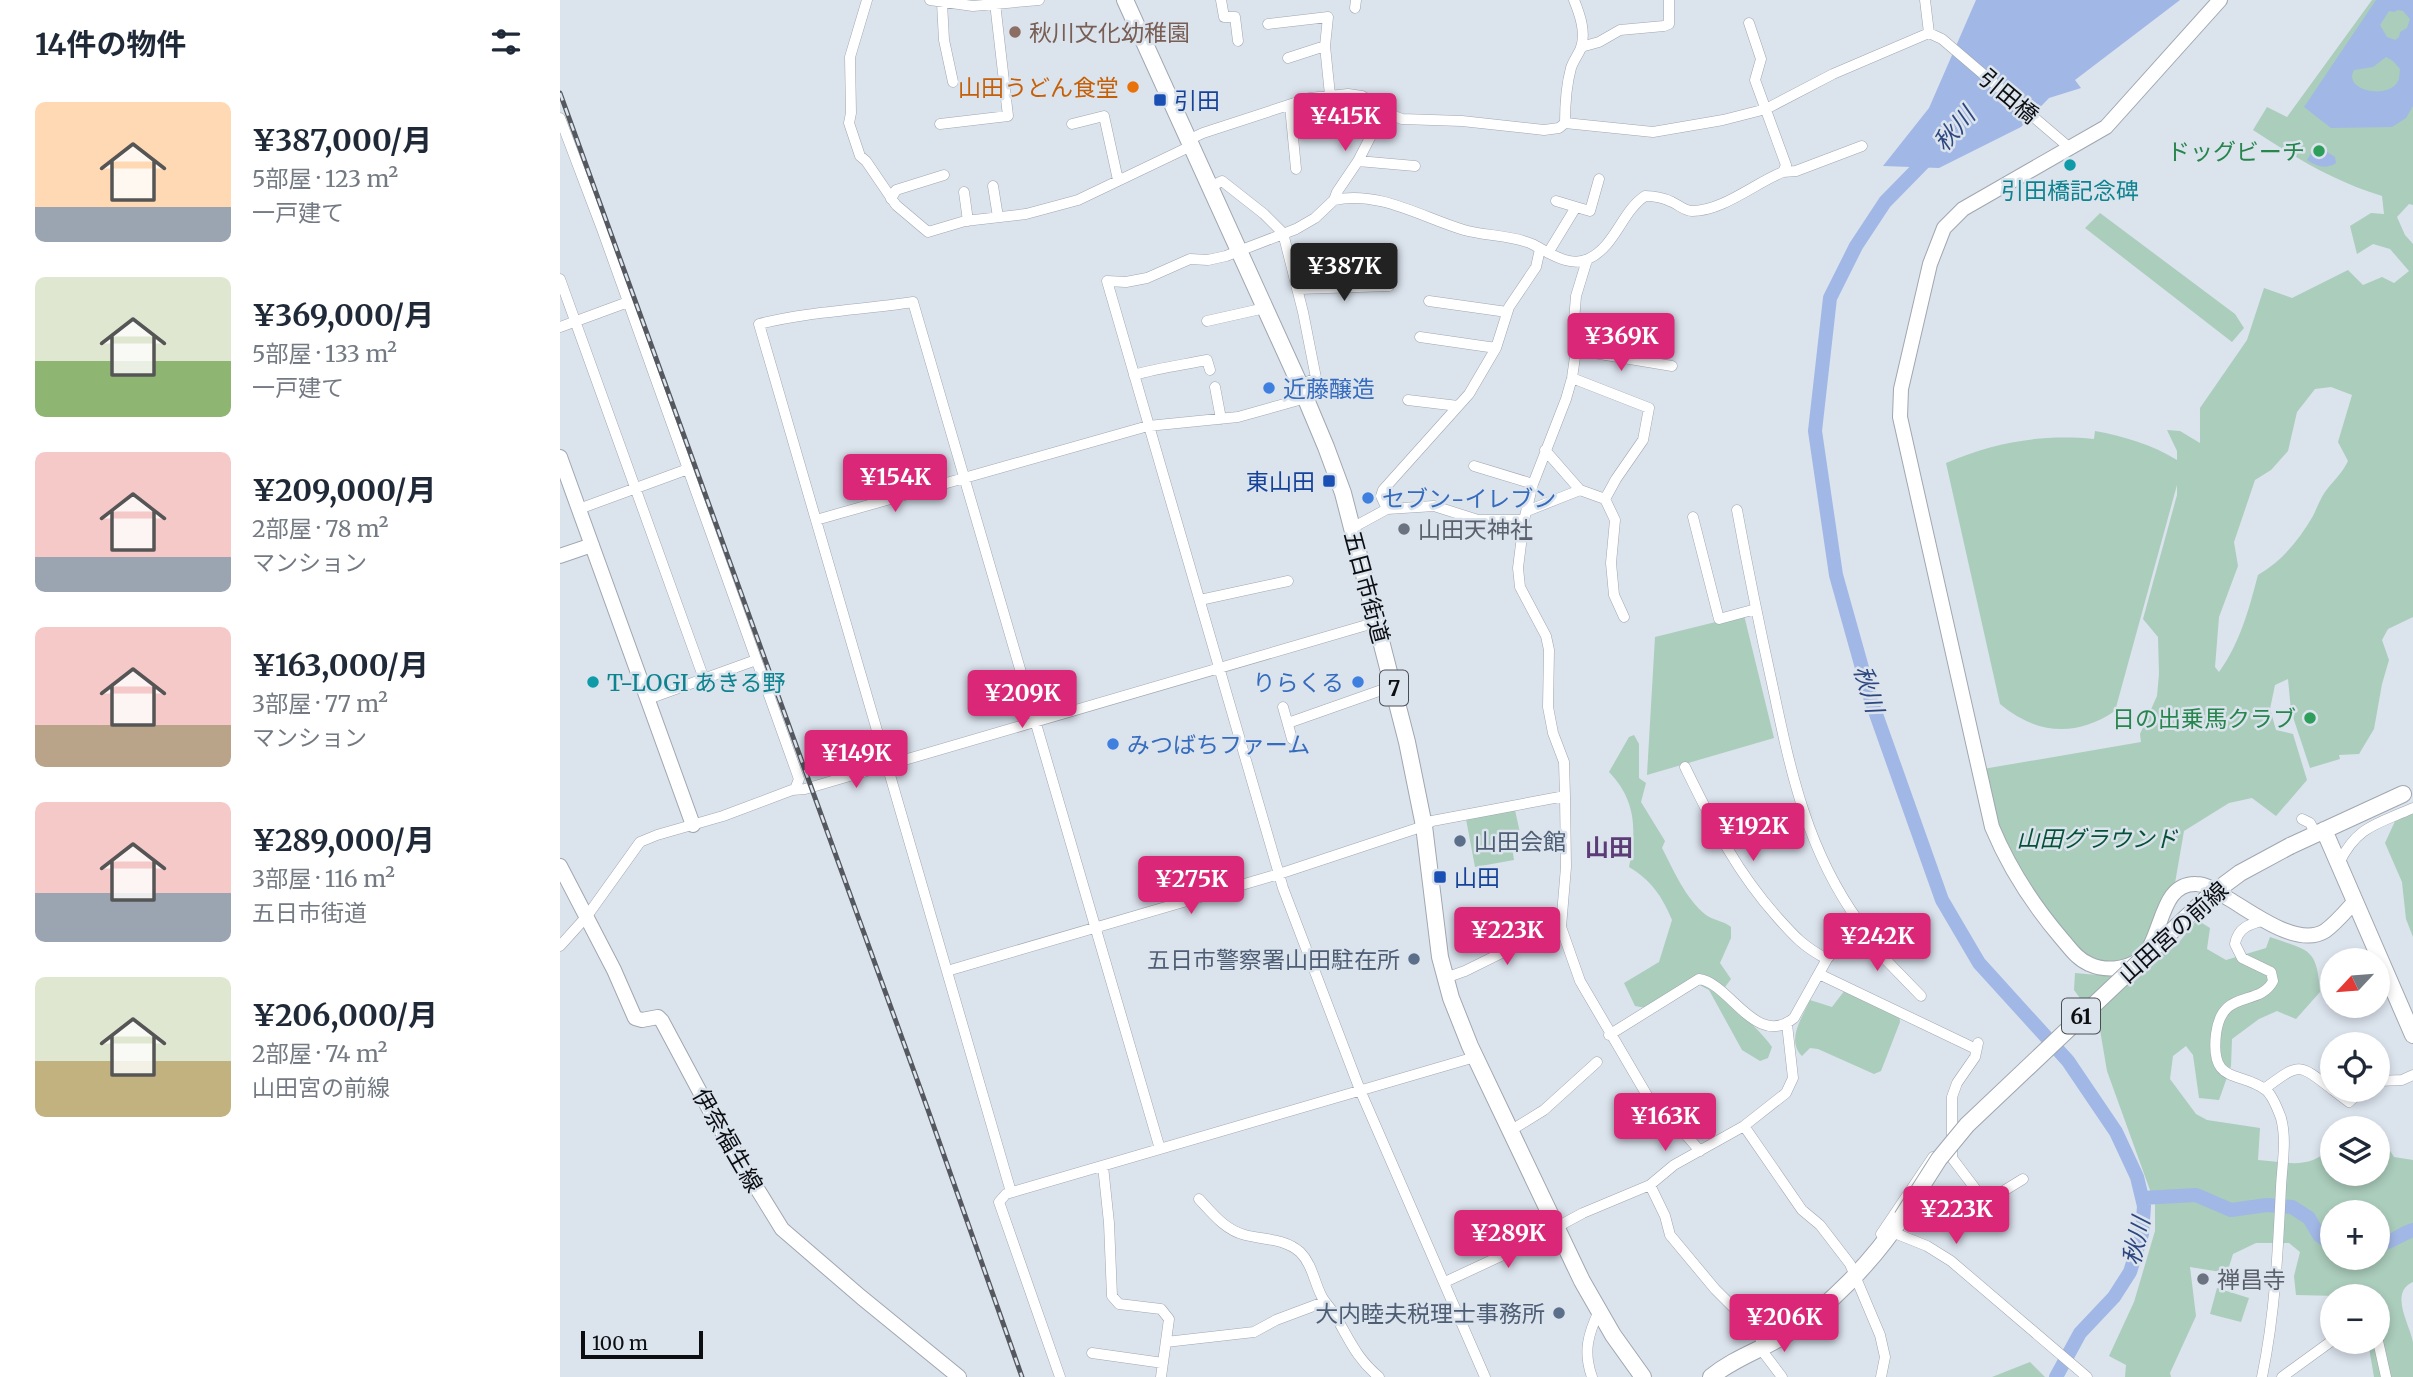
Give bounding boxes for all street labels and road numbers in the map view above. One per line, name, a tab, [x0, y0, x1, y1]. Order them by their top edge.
street label: 引田橋	[1973, 63, 2045, 129]
street label: 五日市街道	[1338, 528, 1396, 646]
road number: 7	[1380, 670, 1408, 706]
street label: 山田宮の前線	[2112, 875, 2234, 989]
road number: 61	[2062, 998, 2100, 1034]
street label: 伊奈福生線	[687, 1083, 769, 1197]

